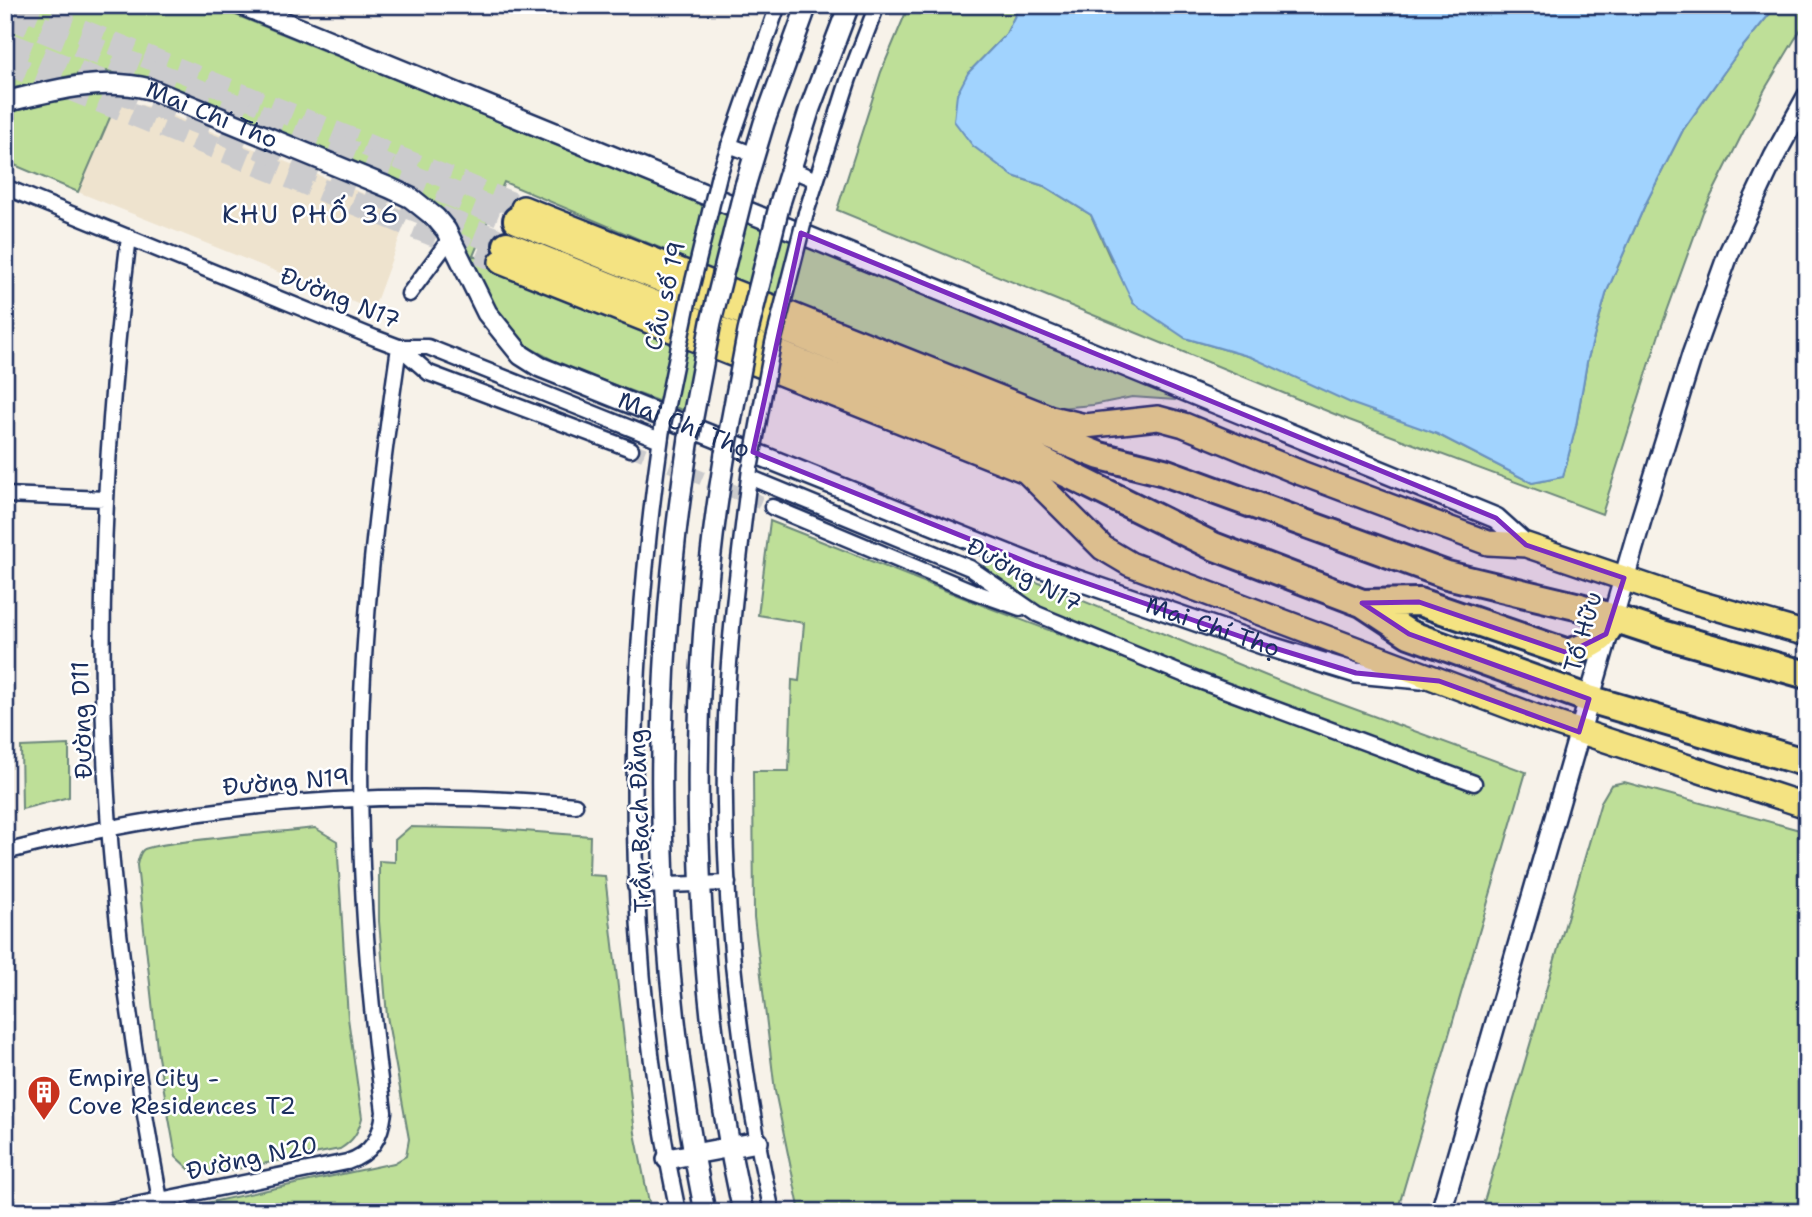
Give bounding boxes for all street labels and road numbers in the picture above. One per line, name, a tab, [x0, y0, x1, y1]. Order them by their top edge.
street label: Mai Chí Thọ	[141, 73, 283, 156]
street label: Cầu số 19	[637, 238, 693, 354]
street label: Đường N17	[275, 259, 405, 337]
street label: Mai Chí Thọ	[613, 384, 755, 466]
street label: Đường N17	[961, 530, 1087, 620]
street label: Tố Hữu	[1556, 588, 1610, 676]
street label: Mai Chí Thọ	[1141, 589, 1284, 665]
street label: Đường D11	[64, 660, 100, 780]
street label: Trần Bạch Đằng	[621, 729, 659, 913]
street label: Đường N19	[221, 761, 351, 803]
street label: Đường N20	[183, 1128, 321, 1188]

